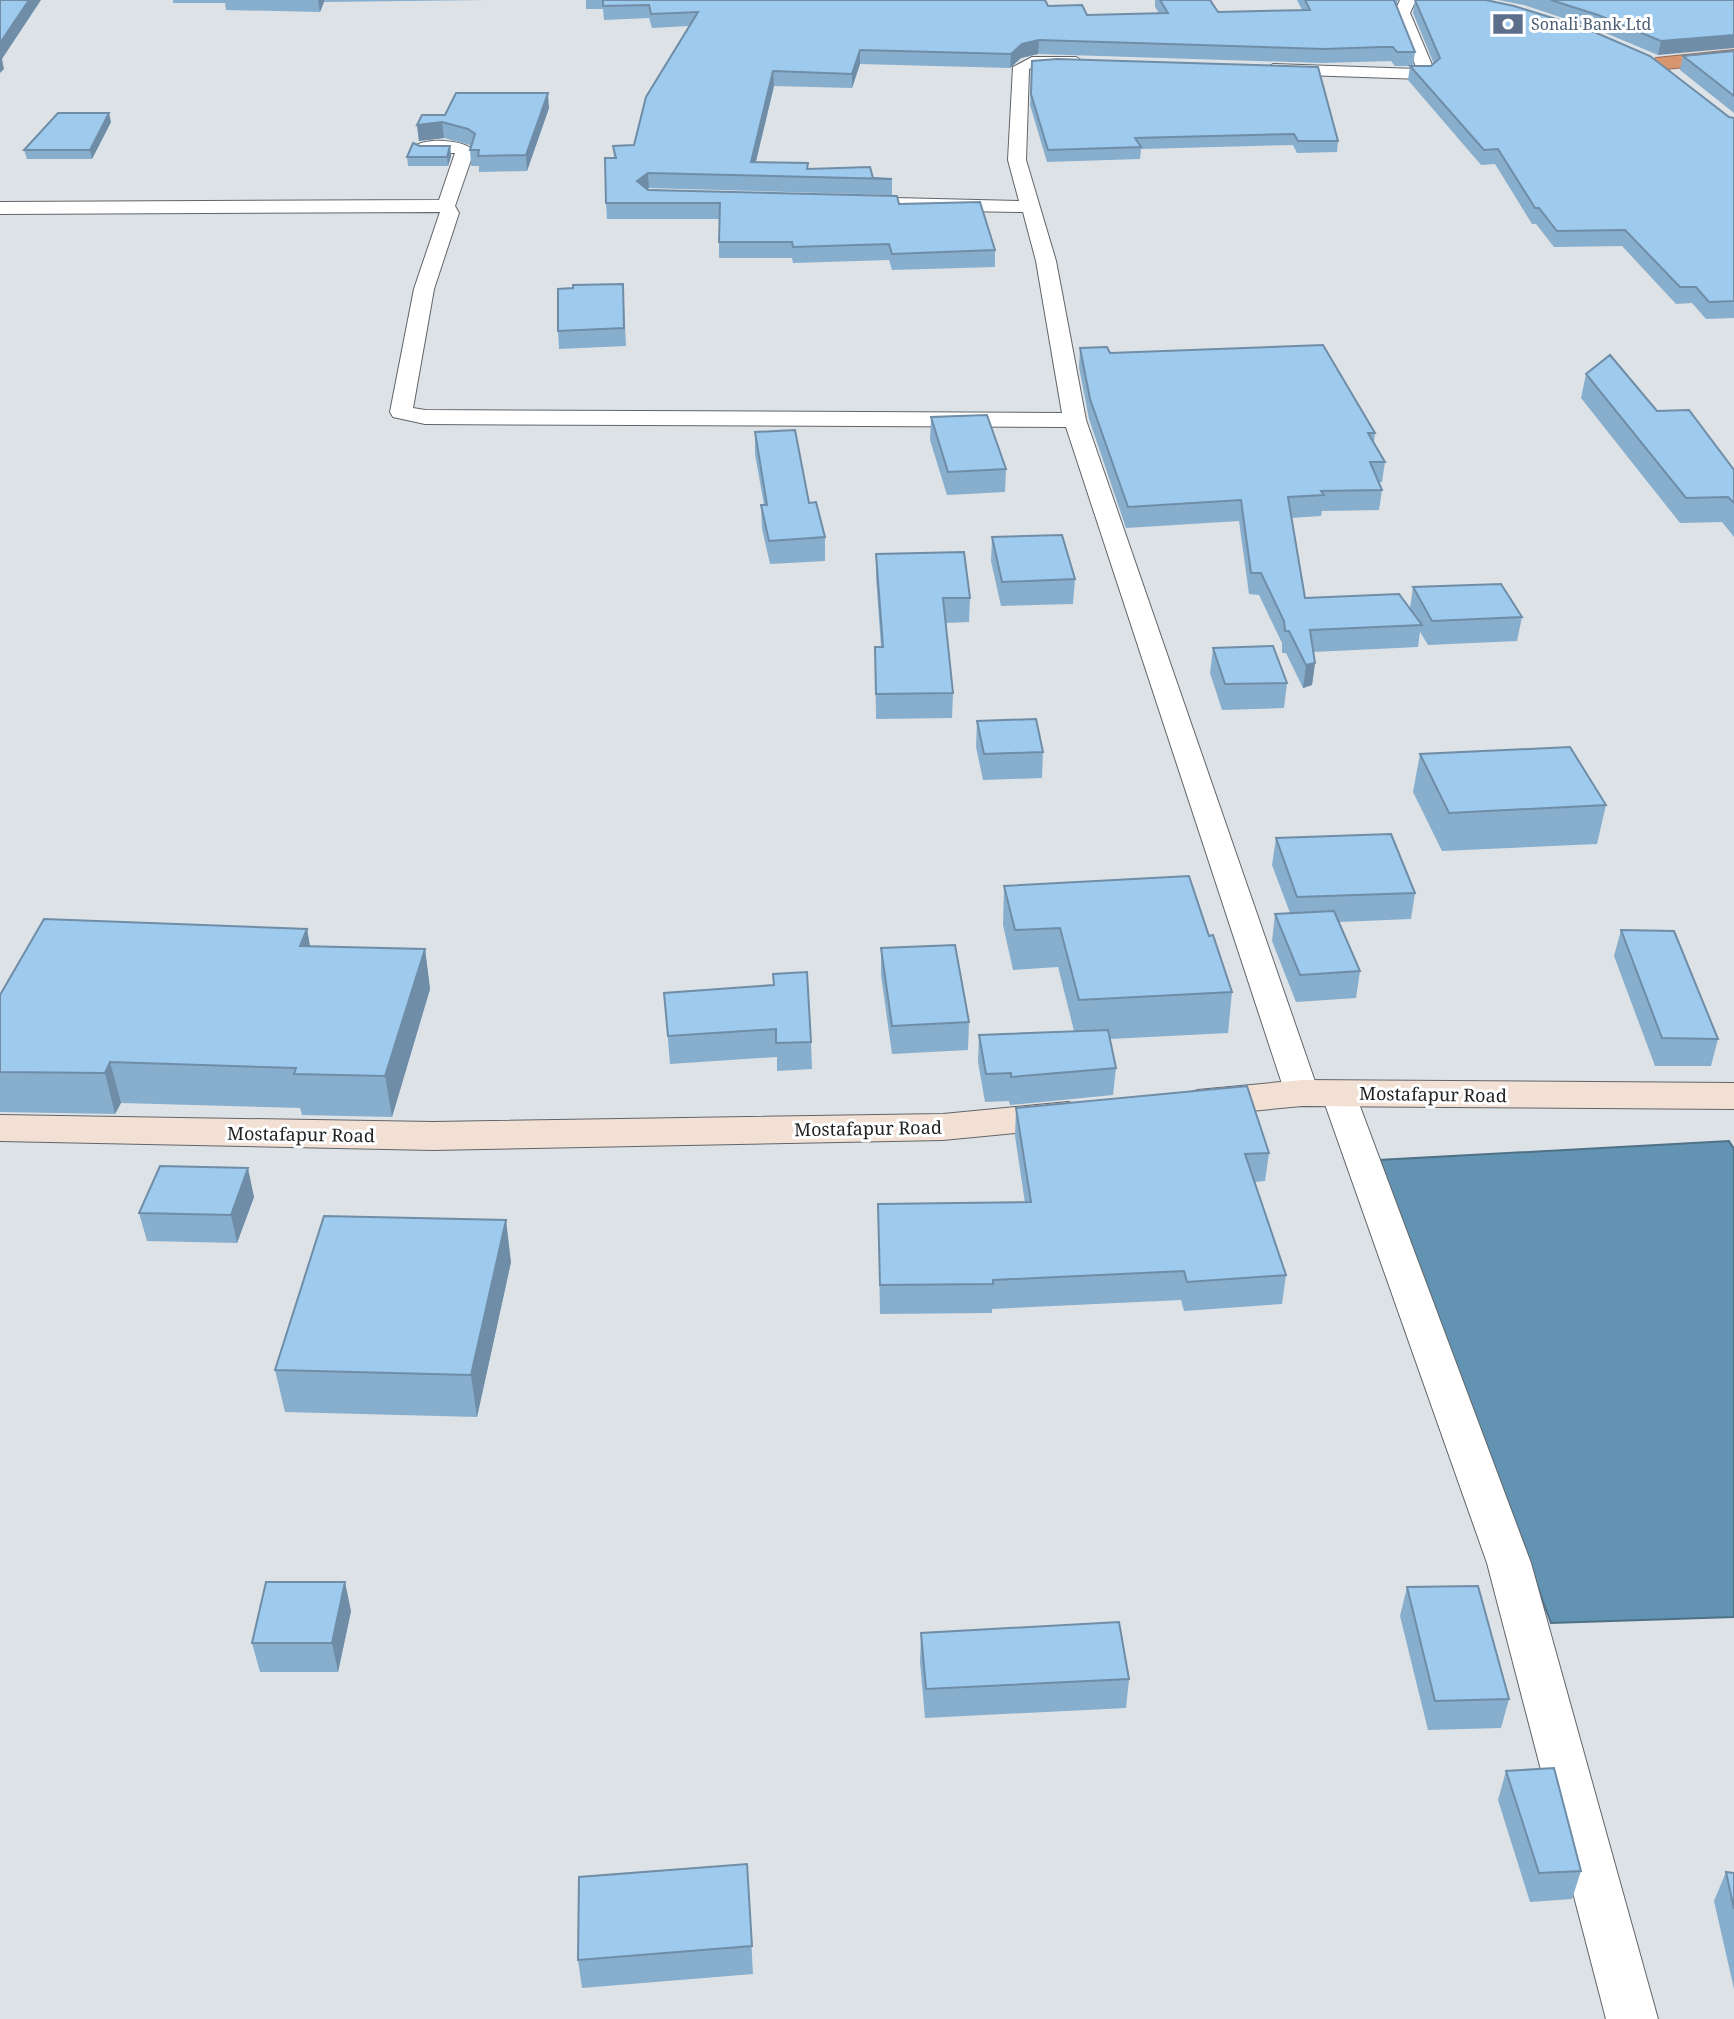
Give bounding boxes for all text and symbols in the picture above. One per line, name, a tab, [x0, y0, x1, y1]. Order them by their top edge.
bank icon: Sonali Bank Ltd	[1491, 7, 1525, 41]
place label: Sonali Bank Ltd	[1531, 13, 1651, 35]
street label: Mostafapur Road	[1359, 1081, 1507, 1107]
street label: Mostafapur Road	[794, 1115, 942, 1141]
street label: Mostafapur Road	[227, 1121, 375, 1147]

